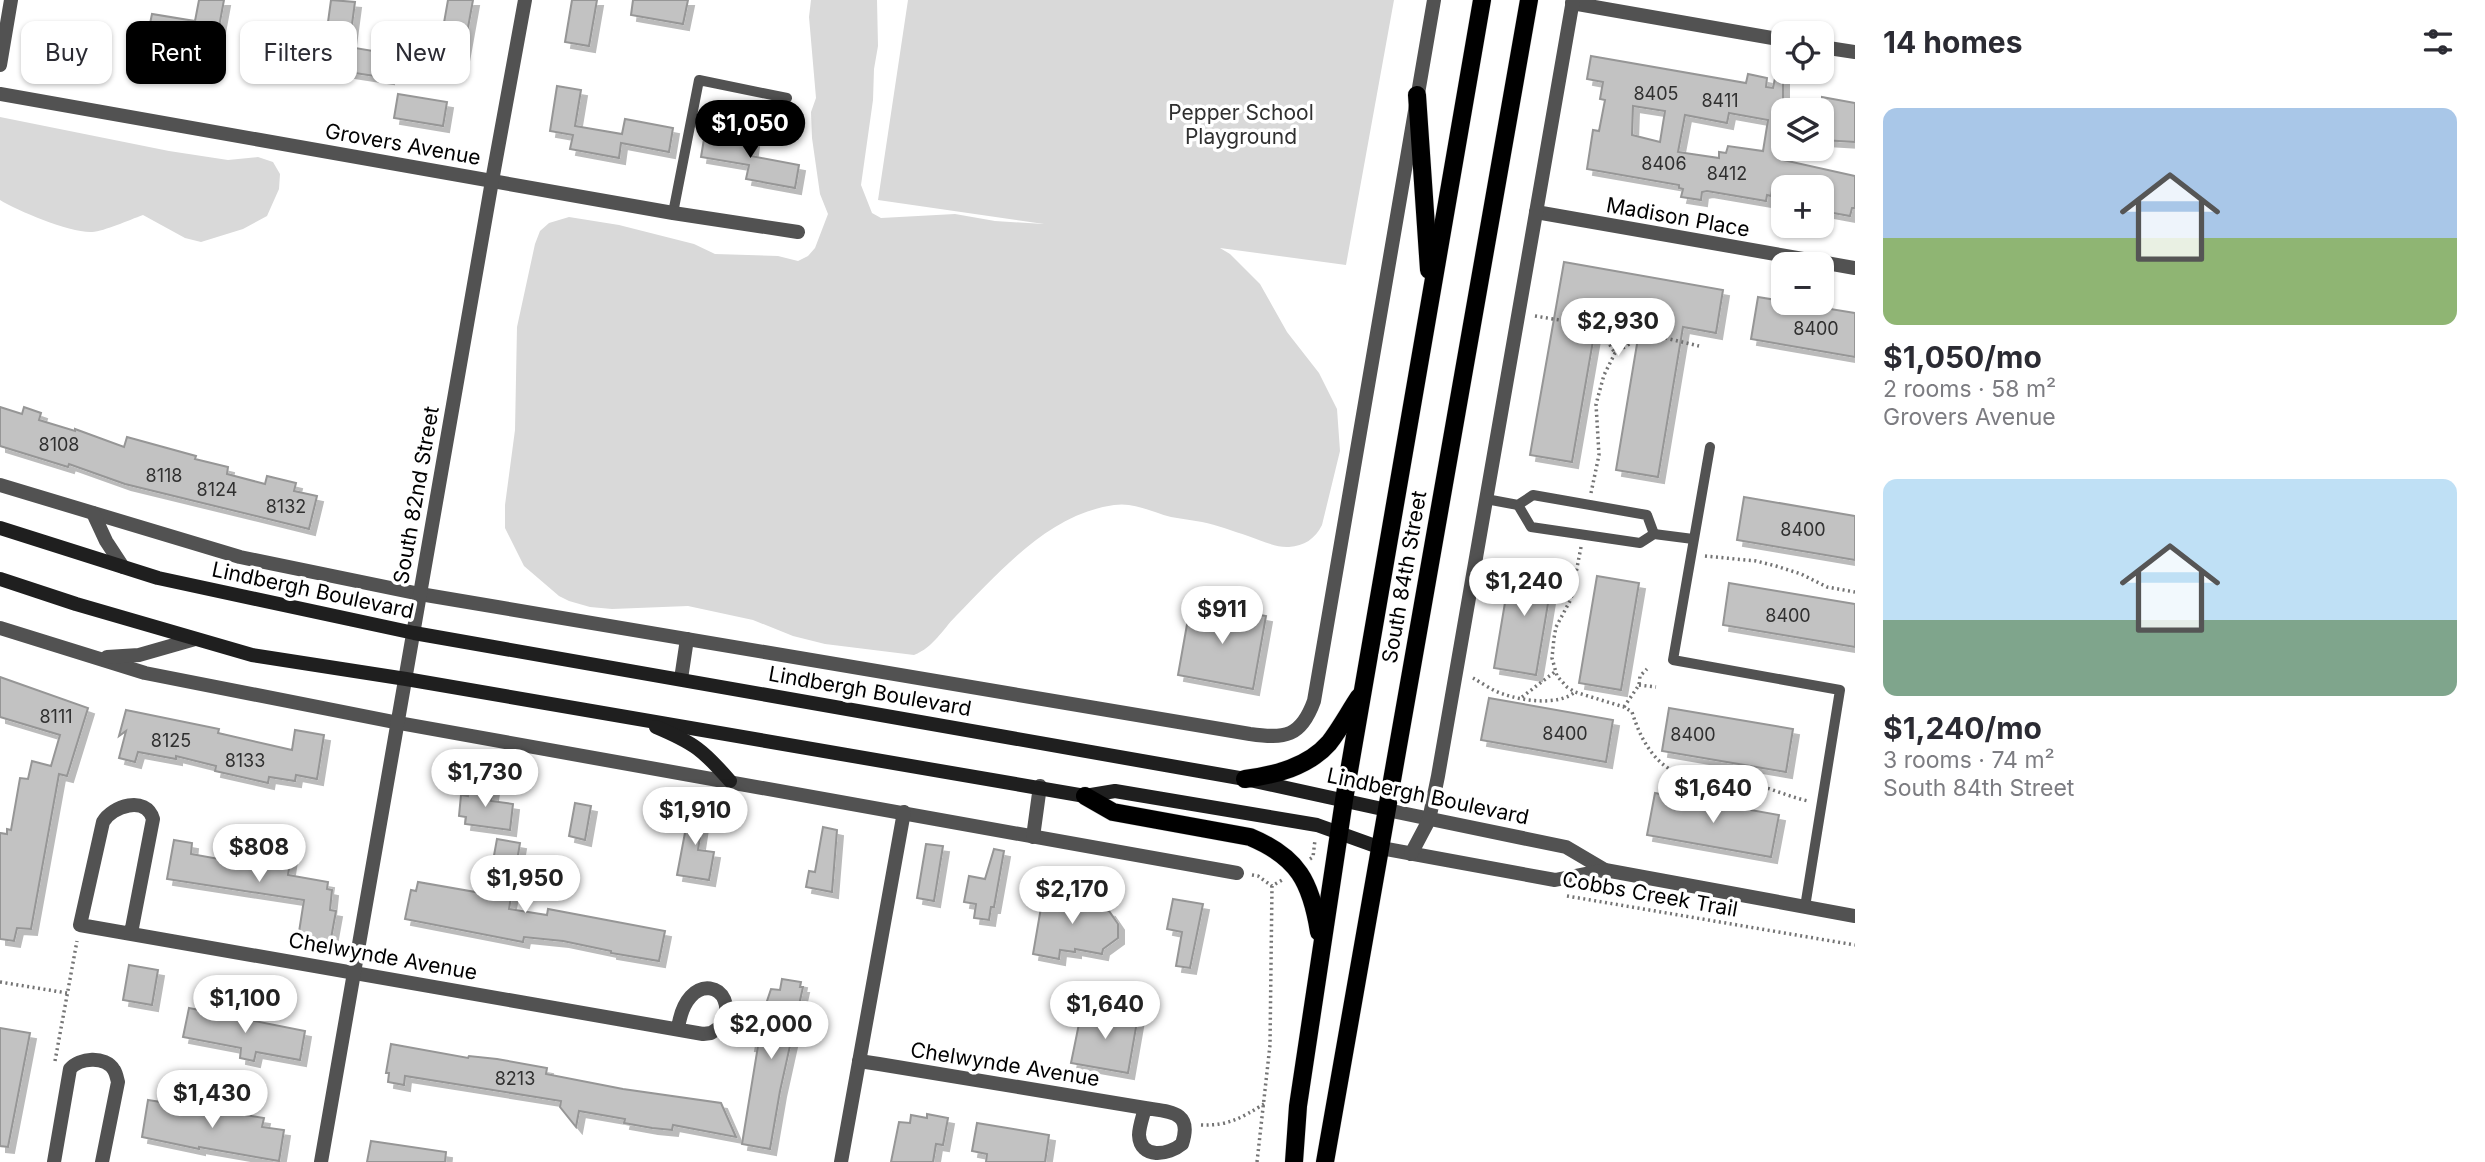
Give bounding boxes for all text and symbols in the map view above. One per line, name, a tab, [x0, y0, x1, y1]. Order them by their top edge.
chip: Buy	[21, 21, 112, 84]
chip: Rent	[126, 21, 226, 84]
chip: Filters	[240, 21, 357, 84]
chip: New	[371, 21, 470, 84]
map controls	[1771, 21, 1834, 315]
button: locate	[1771, 21, 1834, 84]
icon: filters	[2419, 23, 2457, 61]
text: 14 homes	[1883, 24, 2022, 60]
house number: 8405	[1633, 83, 1679, 104]
house number: 8411	[1701, 90, 1739, 111]
button: layers	[1771, 98, 1834, 161]
pin: $1,050	[693, 100, 807, 160]
park label: Pepper School Playground	[1168, 100, 1314, 149]
text: $1,050	[711, 109, 789, 137]
street label: Grovers Avenue	[323, 118, 483, 170]
house number: 8406	[1641, 153, 1687, 174]
icon: home	[2107, 154, 2233, 280]
house number: 8412	[1707, 163, 1747, 184]
button: +	[1771, 175, 1834, 238]
street label: Madison Place	[1604, 192, 1752, 242]
button: −	[1771, 252, 1834, 315]
pin: $2,930	[1561, 298, 1675, 358]
text: $2,930	[1577, 307, 1659, 335]
house number: 8400	[1793, 318, 1839, 339]
text: $1,050/mo	[1883, 339, 2042, 375]
text: 2 rooms · 58 m²	[1883, 375, 2056, 403]
text: Grovers Avenue	[1883, 403, 2056, 431]
street label: South 82nd Street	[388, 404, 444, 586]
house number: 8108	[39, 434, 79, 455]
house number: 8118	[146, 465, 182, 486]
house number: 8124	[197, 479, 237, 500]
street label: South 84th Street	[1377, 489, 1431, 665]
house number: 8132	[266, 496, 306, 517]
house number: 8400	[1780, 519, 1826, 540]
icon: home	[2107, 525, 2233, 651]
street label: Lindbergh Boulevard	[210, 556, 416, 624]
pin: $1,240	[1467, 558, 1581, 618]
text: $1,240	[1485, 567, 1563, 595]
pin: $911	[1181, 586, 1263, 646]
text: $911	[1197, 595, 1247, 623]
house number: 8400	[1765, 605, 1811, 626]
street label: Lindbergh Boulevard	[767, 661, 973, 721]
house number: 8111	[39, 706, 73, 727]
text: $1,240/mo	[1883, 710, 2042, 746]
house number: 8400	[1542, 723, 1588, 744]
house number: 8400	[1670, 724, 1716, 745]
house number: 8125	[151, 730, 191, 751]
text: 3 rooms · 74 m²	[1883, 746, 2055, 774]
house number: 8133	[225, 750, 265, 771]
pin: $1,730	[428, 750, 542, 809]
text: $1,730	[447, 758, 523, 786]
street label: Lindbergh Boulevard	[1325, 762, 1531, 830]
pin: $1,640	[1656, 766, 1770, 825]
text: $1,640	[1674, 774, 1752, 802]
text: South 84th Street	[1883, 774, 2074, 802]
pin: $1,910	[638, 788, 752, 847]
text: $1,910	[659, 796, 731, 824]
pin: $808	[218, 824, 300, 884]
text: $808	[229, 833, 289, 861]
pin: $1,950	[468, 856, 582, 915]
text: $1,950	[486, 864, 564, 892]
pin: $2,170	[1015, 866, 1129, 926]
street label: Cobbs Creek Trail	[1560, 866, 1740, 922]
text: $2,170	[1035, 875, 1109, 903]
street label: Chelwynde Avenue	[287, 927, 479, 985]
pin: $1,100	[188, 976, 302, 1035]
pin: $1,640	[1048, 982, 1162, 1041]
text: $1,100	[209, 984, 281, 1012]
text: $1,640	[1066, 990, 1144, 1018]
pin: $2,000	[714, 1002, 828, 1061]
text: $2,000	[729, 1010, 813, 1038]
street label: Chelwynde Avenue	[909, 1037, 1101, 1091]
house number: 8213	[495, 1068, 535, 1089]
pin: $1,430	[155, 1070, 269, 1130]
text: $1,430	[173, 1079, 251, 1107]

